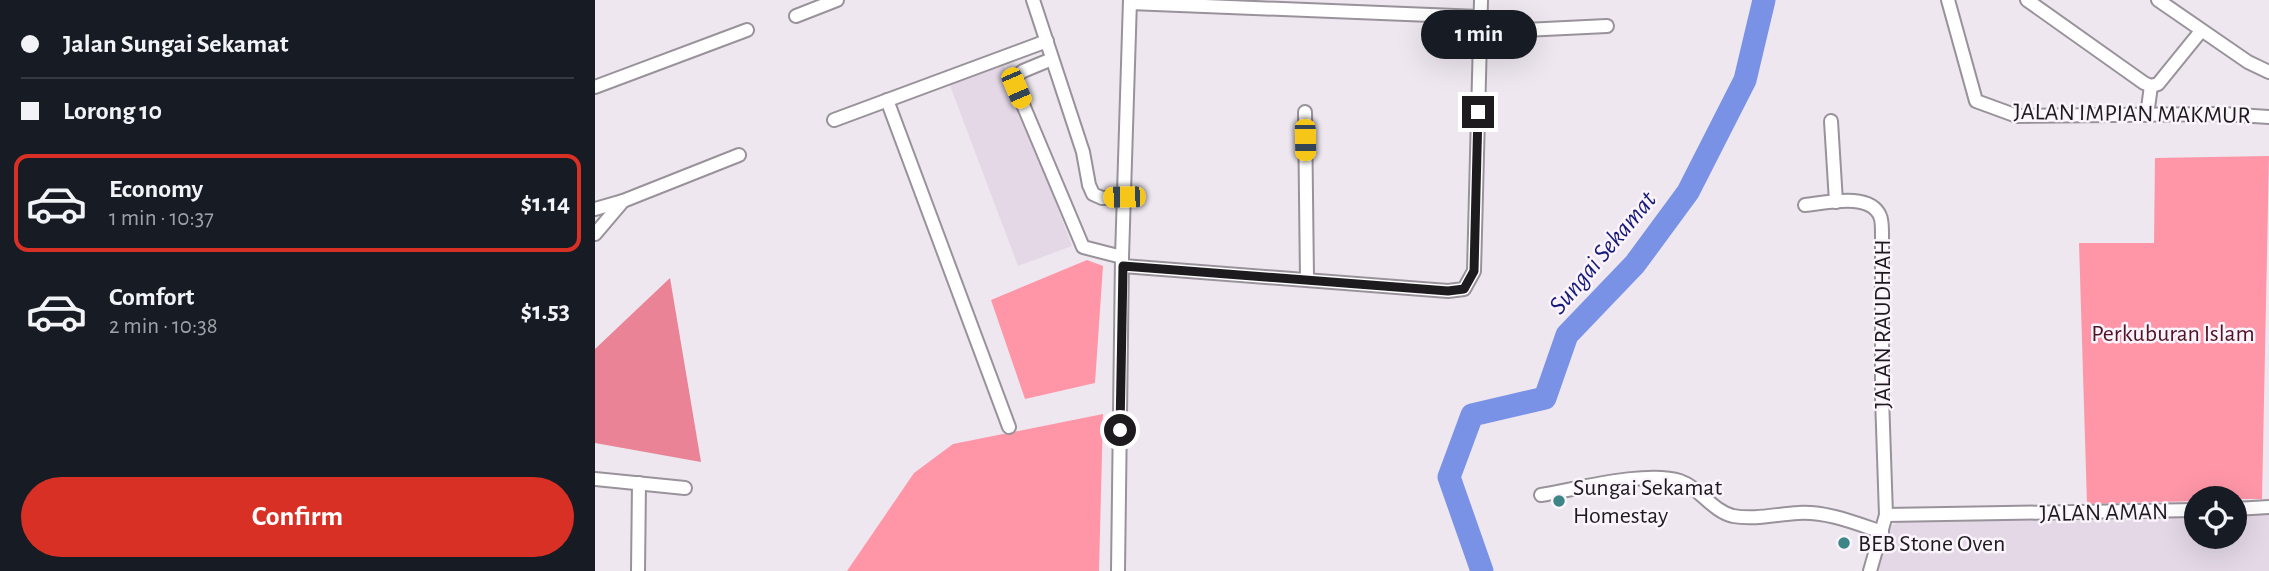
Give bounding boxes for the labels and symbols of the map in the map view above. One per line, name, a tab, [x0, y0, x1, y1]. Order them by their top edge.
callout: 1 min	[1420, 10, 1536, 60]
car	[999, 65, 1034, 111]
route end	[1462, 96, 1494, 128]
street label: JALAN IMPIAN MAKMUR	[2013, 100, 2251, 128]
car	[1295, 119, 1316, 161]
car	[1103, 186, 1146, 208]
water label: Sungai Sekamat	[1544, 186, 1662, 319]
street label: JALAN RAUDHAH	[1871, 239, 1895, 409]
park label: Perkuburan Islam	[2091, 322, 2255, 346]
route start	[1104, 414, 1136, 446]
place label: Sungai Sekamat Homestay	[1573, 476, 1722, 528]
marker: Sungai Sekamat Homestay	[1551, 493, 1567, 509]
street label: JALAN AMAN	[2040, 500, 2169, 526]
place label: BEB Stone Oven	[1858, 532, 2005, 556]
marker: BEB Stone Oven	[1836, 535, 1852, 551]

